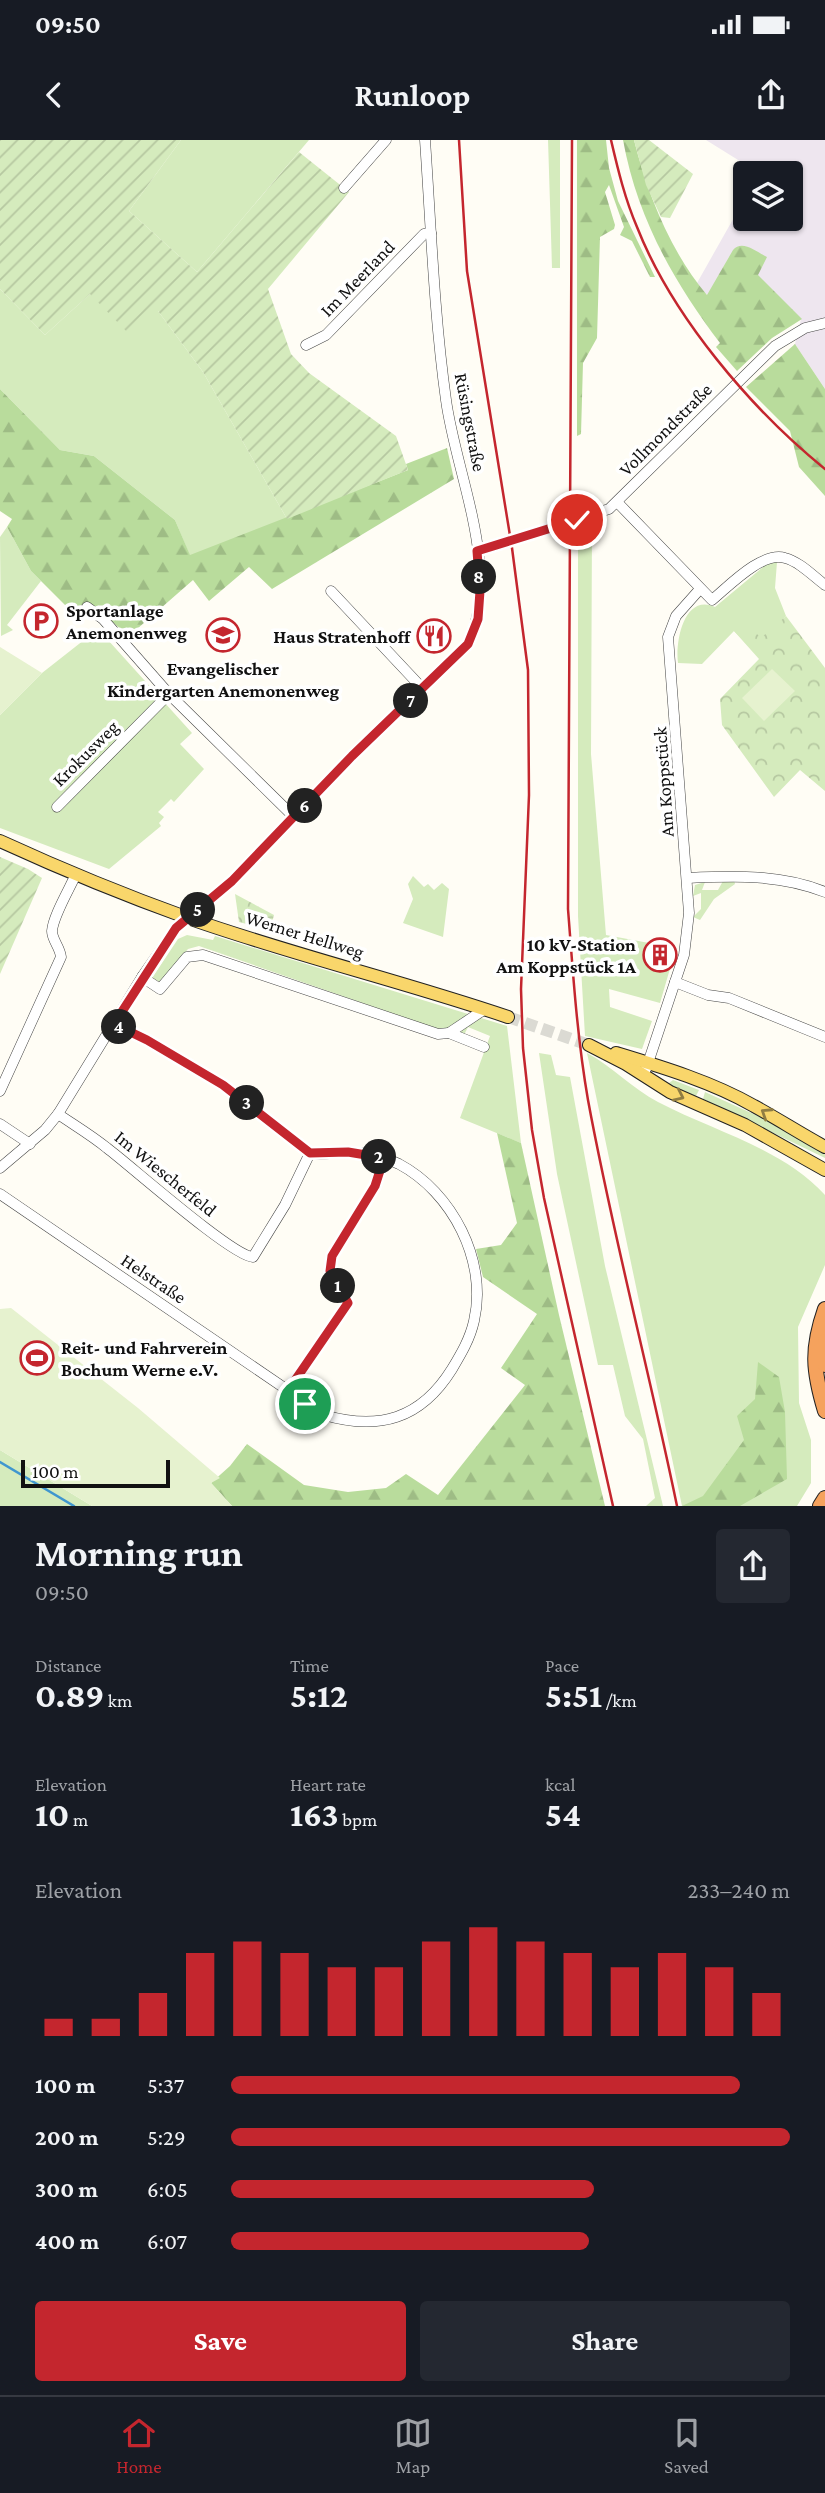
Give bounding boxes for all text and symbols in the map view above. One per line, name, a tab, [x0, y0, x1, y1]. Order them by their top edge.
text: 09:50	[35, 10, 101, 39]
icon: back	[35, 76, 73, 114]
icon: share	[752, 76, 790, 114]
text: Runloop	[355, 77, 470, 113]
map controls	[733, 161, 803, 231]
button: layers	[733, 161, 803, 231]
street label: Im Meerland	[316, 236, 399, 321]
street label: Rüsingstraße	[451, 371, 490, 473]
street label: Vollmondstraße	[615, 379, 716, 480]
pin	[547, 490, 607, 550]
icon: check	[558, 501, 596, 539]
pin: 8	[462, 560, 496, 594]
text: 8	[473, 566, 484, 587]
place label: Sportanlage Anemonenweg	[65, 600, 187, 643]
parking icon: Sportanlage Anemonenweg	[22, 602, 60, 640]
school or university icon: Evangelischer Kindergarten Anemonenweg	[204, 616, 242, 654]
restaurant icon: Haus Stratenhoff	[415, 617, 453, 655]
place label: Haus Stratenhoff	[273, 626, 412, 647]
place label: Evangelischer Kindergarten Anemonenweg	[107, 658, 340, 701]
pin: 7	[394, 684, 428, 718]
text: 7	[406, 690, 415, 711]
street label: Krokusweg	[48, 716, 123, 791]
street label: Am Koppstück	[649, 725, 678, 838]
pin: 6	[288, 788, 322, 824]
text: 6	[299, 795, 310, 816]
pin: 5	[180, 892, 216, 928]
text: 5	[193, 899, 202, 920]
street label: Werner Hellweg	[243, 906, 367, 962]
place label: 10 kV-Station Am Koppstück 1A	[495, 934, 637, 977]
building icon: 10 kV-Station Am Koppstück 1A	[641, 936, 679, 974]
pin: 4	[102, 1010, 136, 1044]
text: 4	[113, 1016, 124, 1037]
pin: 3	[230, 1086, 264, 1121]
one-way arrow	[672, 1088, 684, 1102]
text: 3	[242, 1092, 251, 1113]
one-way arrow	[760, 1109, 773, 1122]
street label: Im Wiescherfeld	[111, 1126, 221, 1221]
pin: 2	[362, 1140, 396, 1174]
text: 2	[374, 1146, 383, 1167]
street label: Helstraße	[117, 1249, 190, 1308]
pin: 1	[320, 1268, 356, 1304]
text: 1	[334, 1275, 341, 1296]
place label: Reit- und Fahrverein Bochum Werne e.V.	[61, 1337, 228, 1380]
sports icon: Reit- und Fahrverein Bochum Werne e.V.	[18, 1339, 56, 1377]
pin	[275, 1374, 335, 1434]
icon: arrive	[286, 1385, 324, 1423]
scale bar	[21, 1457, 170, 1489]
text: 100 m	[32, 1461, 79, 1482]
button: share	[716, 1529, 790, 1603]
text: Morning run	[35, 1532, 243, 1574]
text: 09:50	[35, 1579, 89, 1605]
text: Distance	[35, 1655, 101, 1676]
text: Time	[290, 1655, 329, 1676]
text: Pace	[545, 1655, 579, 1676]
text: 0.89	[35, 1676, 104, 1715]
text: 5:12	[290, 1676, 348, 1715]
text: 5:51	[545, 1676, 602, 1715]
text: km	[104, 1690, 132, 1711]
text: /km	[602, 1690, 637, 1711]
text: Elevation	[35, 1774, 107, 1795]
text: Heart rate	[290, 1774, 366, 1795]
text: kcal	[545, 1774, 576, 1795]
text: 10	[35, 1795, 69, 1834]
text: 163	[290, 1795, 339, 1834]
text: 54	[545, 1795, 581, 1834]
text: m	[69, 1809, 88, 1830]
text: bpm	[339, 1809, 377, 1830]
text: Elevation	[35, 1877, 122, 1903]
text: 233–240 m	[688, 1877, 790, 1903]
text: 100 m	[35, 2072, 95, 2098]
text: 5:37	[147, 2072, 184, 2098]
text: 200 m	[35, 2124, 99, 2150]
text: 5:29	[147, 2124, 186, 2150]
text: 300 m	[35, 2176, 98, 2202]
text: 6:05	[147, 2176, 188, 2202]
text: 400 m	[35, 2228, 99, 2254]
text: 6:07	[147, 2228, 187, 2254]
button: Save	[35, 2301, 406, 2381]
button: Share	[420, 2301, 790, 2381]
tab: Home	[116, 2414, 162, 2477]
tab: Map	[394, 2414, 432, 2477]
tab: Saved	[664, 2414, 709, 2477]

